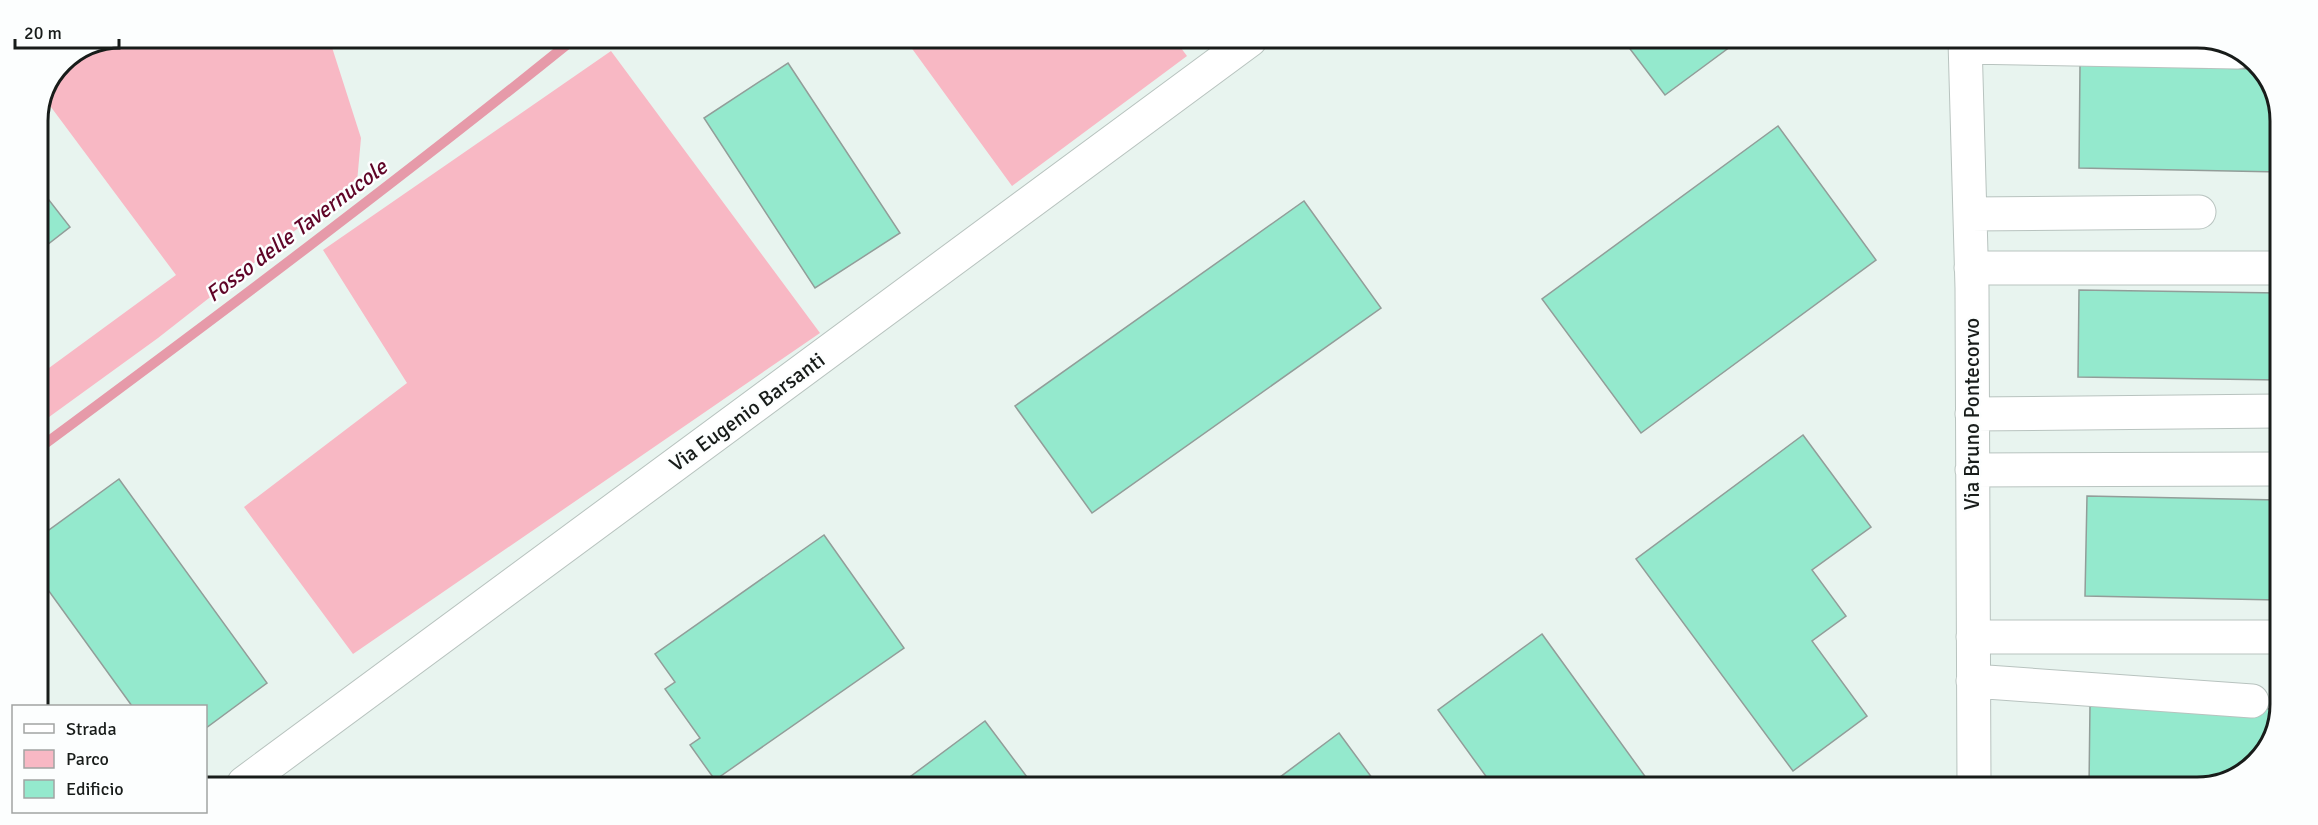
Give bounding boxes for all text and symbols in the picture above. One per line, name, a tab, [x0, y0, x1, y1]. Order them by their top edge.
scale bar	[15, 12, 118, 50]
text: 20 m	[24, 22, 62, 44]
water label: Fosso delle Tavernucole	[200, 153, 393, 308]
street label: Via Bruno Pontecorvo	[1959, 318, 1985, 510]
street label: Via Eugenio Barsanti	[664, 347, 830, 477]
legend	[12, 705, 207, 813]
text: Strada	[66, 718, 117, 740]
text: Parco	[66, 748, 109, 770]
text: Edificio	[66, 778, 124, 800]

